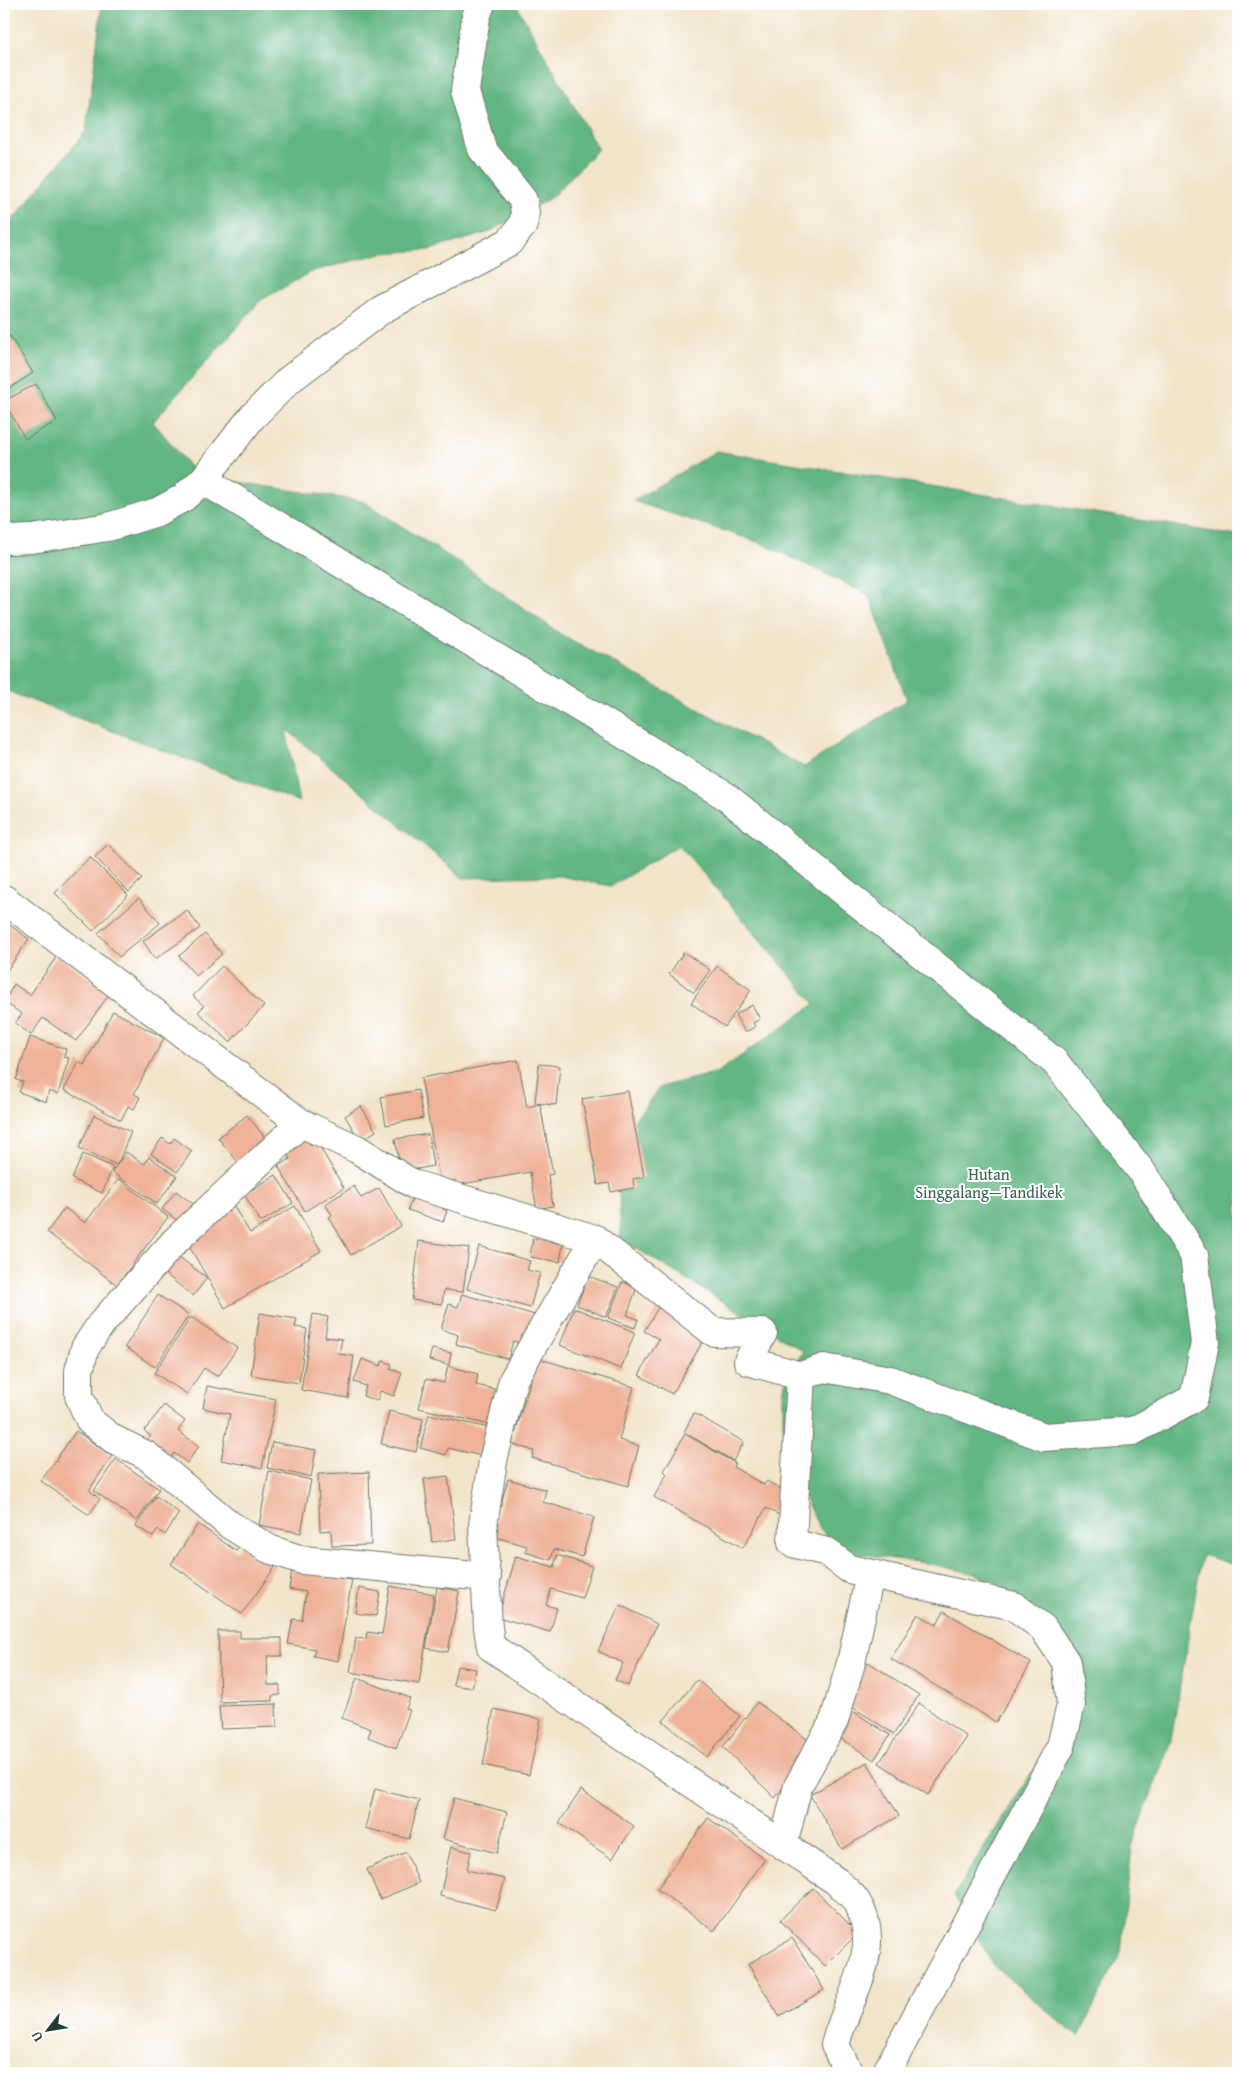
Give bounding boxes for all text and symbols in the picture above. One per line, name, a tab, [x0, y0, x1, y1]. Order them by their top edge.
park label: Hutan Singgalang—Tandikek	[915, 1162, 1064, 1204]
north arrow	[22, 2004, 72, 2054]
text: U	[26, 2027, 48, 2046]

